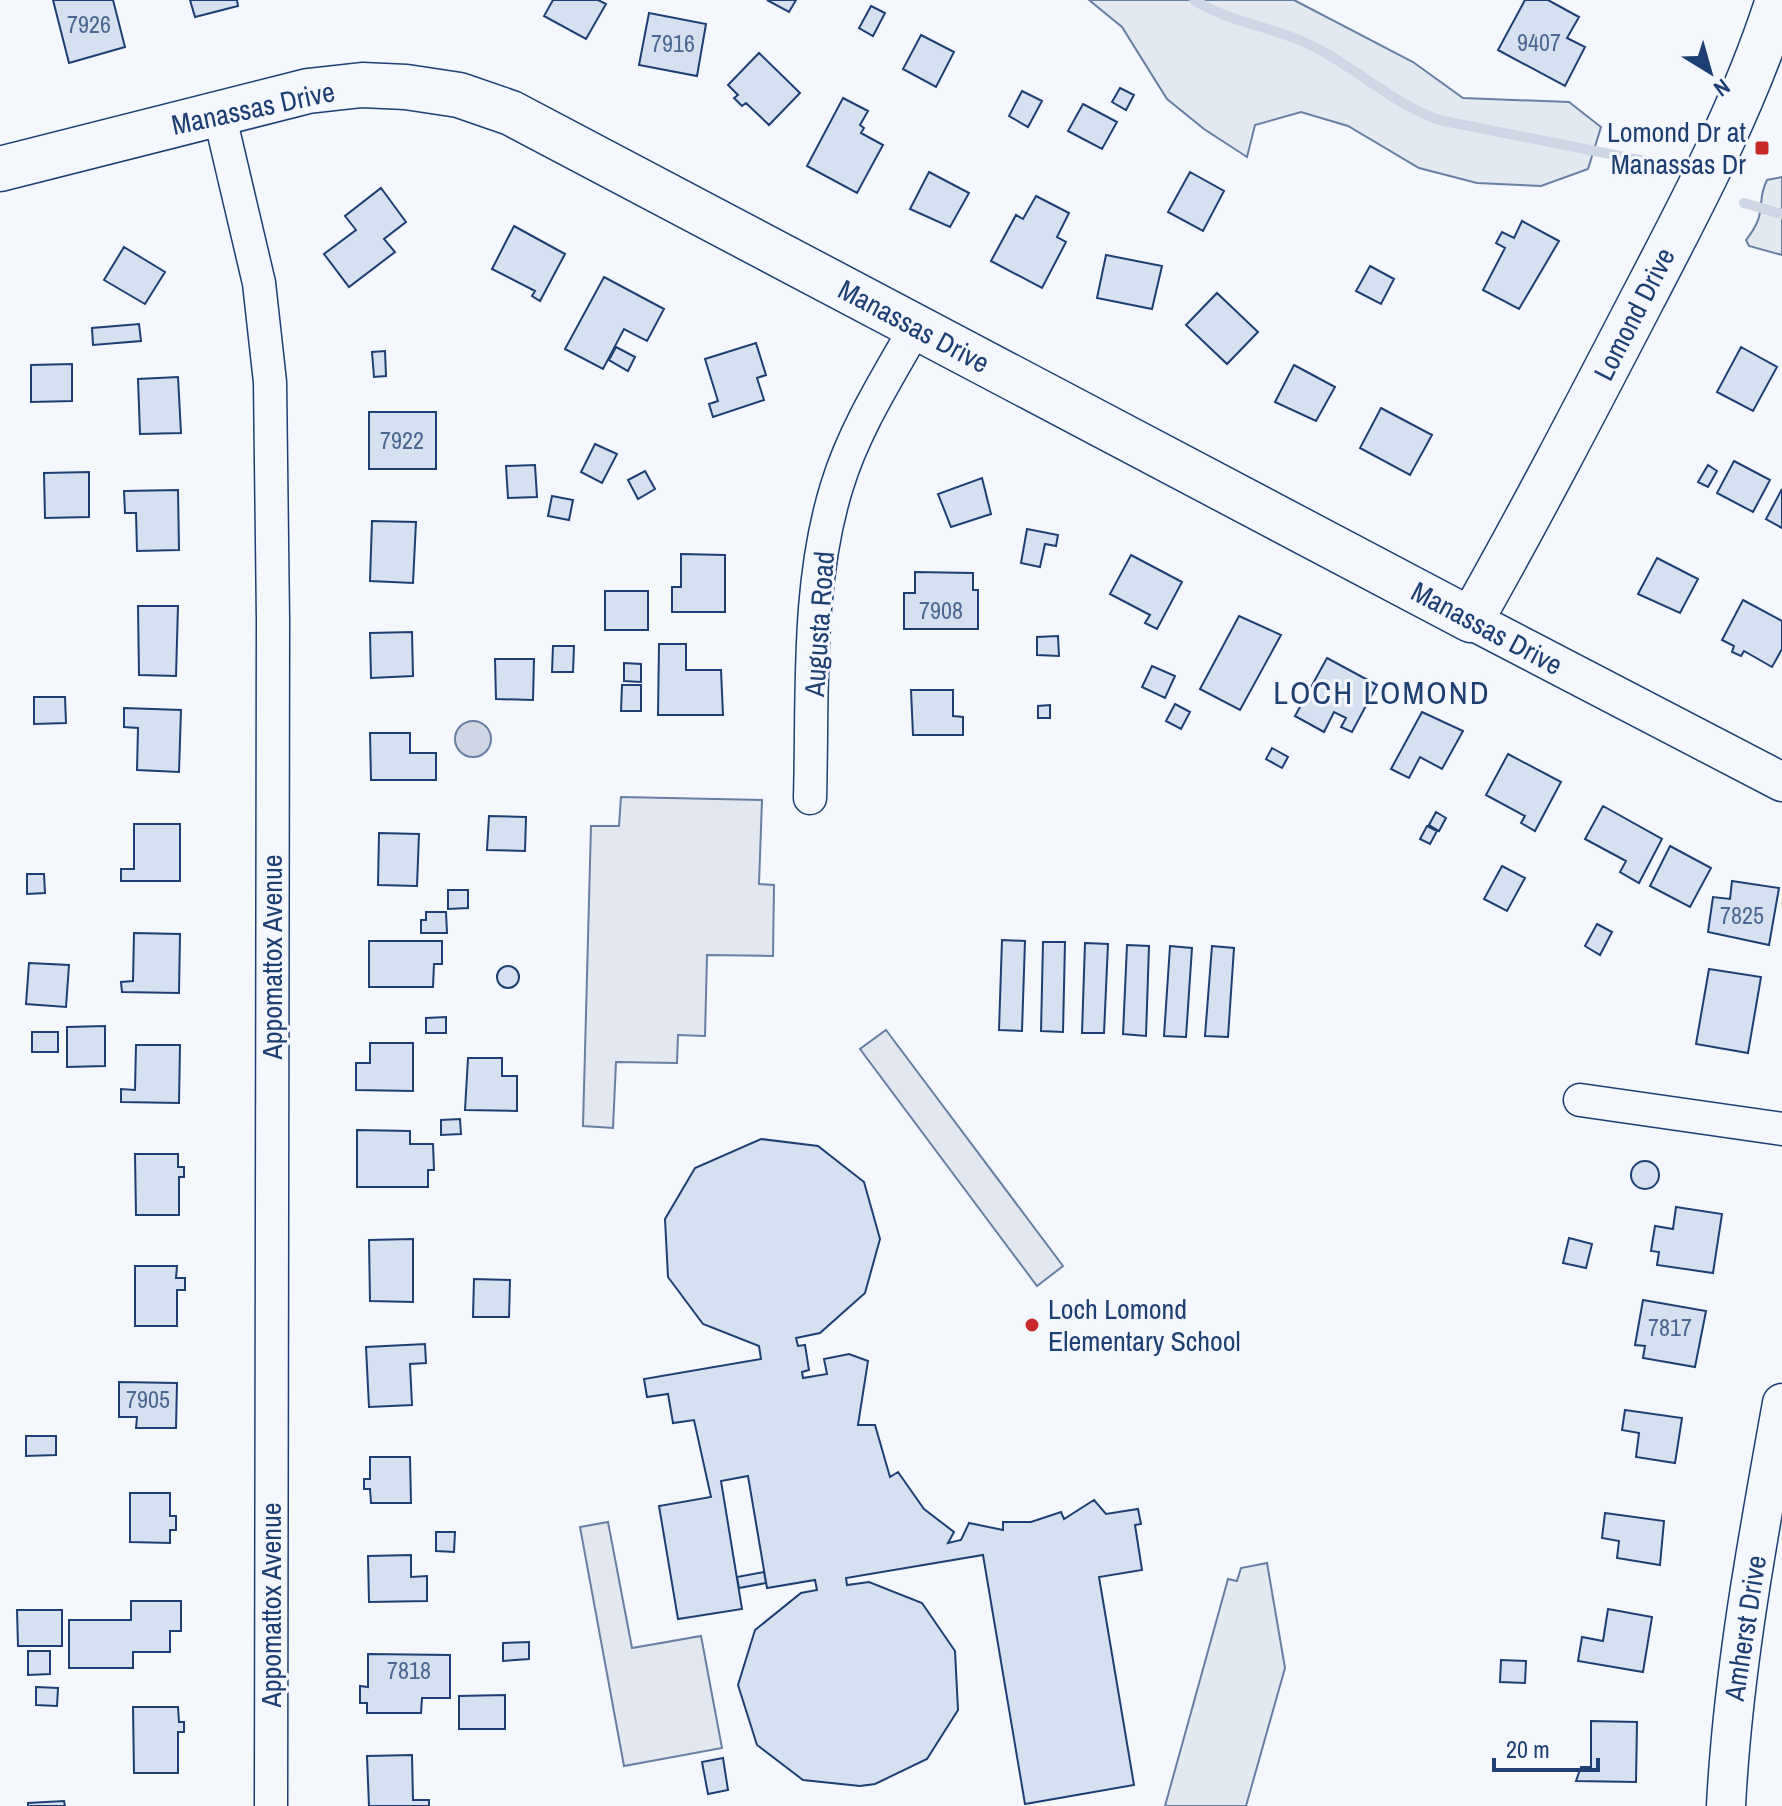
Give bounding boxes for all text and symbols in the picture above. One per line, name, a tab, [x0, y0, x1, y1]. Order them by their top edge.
house number: 7926	[67, 8, 111, 40]
house number: 9407	[1517, 26, 1561, 58]
house number: 7916	[651, 27, 695, 59]
north arrow	[1670, 32, 1750, 112]
street label: Manassas Drive	[168, 72, 338, 144]
text: N	[1708, 72, 1736, 104]
place label: Lomond Dr at Manassas Dr	[1607, 113, 1746, 183]
marker: Lomond Dr at Manassas Dr	[1753, 139, 1771, 157]
street label: Lomond Drive	[1584, 241, 1684, 387]
street label: Manassas Drive	[832, 270, 996, 382]
house number: 7922	[380, 424, 424, 456]
street label: Augusta Road	[795, 550, 843, 699]
street label: Manassas Drive	[1405, 572, 1569, 684]
house number: 7908	[919, 594, 963, 626]
district label: LOCH LOMOND	[1273, 671, 1491, 714]
street label: Appomattox Avenue	[253, 854, 291, 1061]
house number: 7825	[1720, 899, 1764, 931]
place label: Loch Lomond Elementary School	[1048, 1290, 1241, 1360]
house number: 7817	[1648, 1311, 1692, 1343]
marker: Loch Lomond Elementary School	[1023, 1316, 1041, 1334]
house number: 7905	[126, 1383, 170, 1415]
street label: Appomattox Avenue	[252, 1502, 290, 1709]
street label: Amherst Drive	[1715, 1553, 1775, 1704]
house number: 7818	[387, 1654, 431, 1686]
scale bar	[1494, 1722, 1598, 1772]
text: 20 m	[1506, 1733, 1550, 1765]

